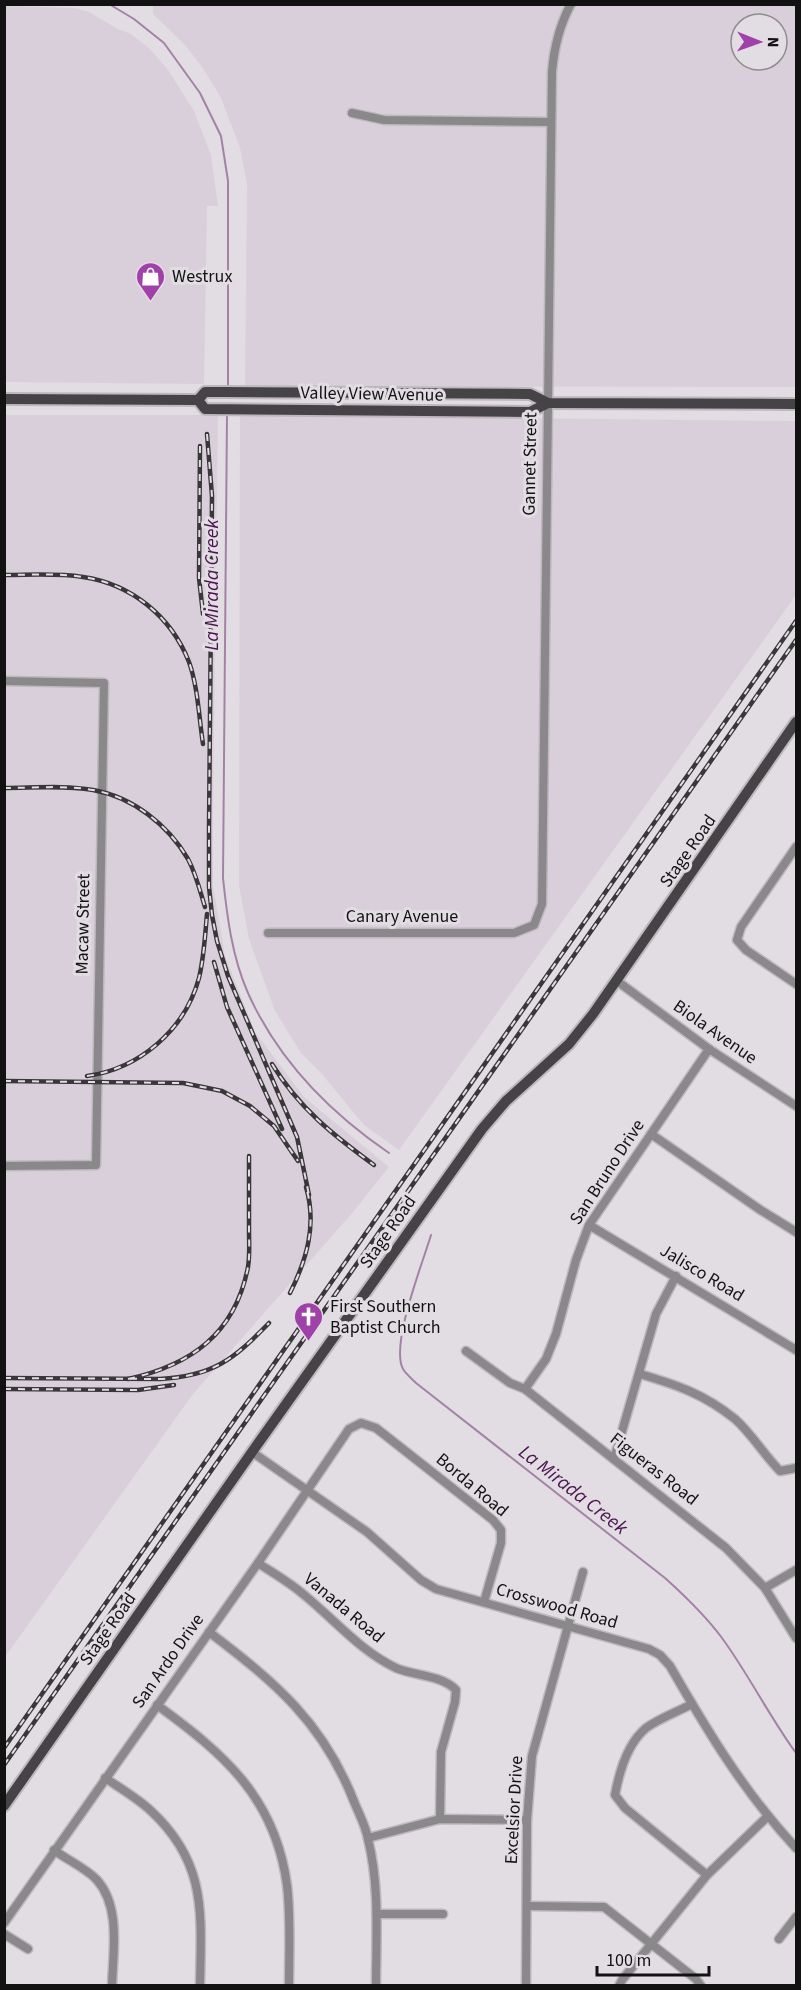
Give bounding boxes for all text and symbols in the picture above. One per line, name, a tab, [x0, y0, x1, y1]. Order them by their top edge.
north arrow	[729, 12, 789, 72]
text: N	[762, 37, 784, 48]
shop icon: Westrux	[135, 260, 167, 302]
place label: Westrux	[172, 264, 232, 289]
street label: Valley View Avenue	[300, 380, 444, 408]
street label: Gannet Street	[517, 412, 543, 516]
water label: La Mirada Creek	[198, 519, 226, 651]
street label: Stage Road	[654, 809, 722, 893]
street label: Macaw Street	[70, 873, 96, 975]
street label: Canary Avenue	[346, 904, 458, 929]
street label: Biola Avenue	[668, 994, 762, 1070]
street label: San Bruno Drive	[564, 1114, 650, 1230]
street label: Stage Road	[354, 1190, 422, 1274]
street label: Jalisco Road	[655, 1238, 749, 1308]
place label: First Southern Baptist Church	[330, 1294, 441, 1340]
church icon: First Southern Baptist Church	[293, 1300, 325, 1342]
street label: Figueras Road	[605, 1427, 703, 1511]
water label: La Mirada Creek	[513, 1438, 634, 1542]
street label: Borda Road	[430, 1447, 514, 1523]
street label: Vanada Road	[298, 1567, 390, 1649]
street label: Crosswood Road	[493, 1577, 621, 1635]
street label: Stage Road	[74, 1587, 142, 1671]
street label: San Ardo Drive	[126, 1609, 210, 1713]
street label: Excelsior Drive	[499, 1755, 529, 1865]
scale bar	[597, 1939, 710, 1977]
text: 100 m	[606, 1948, 651, 1973]

